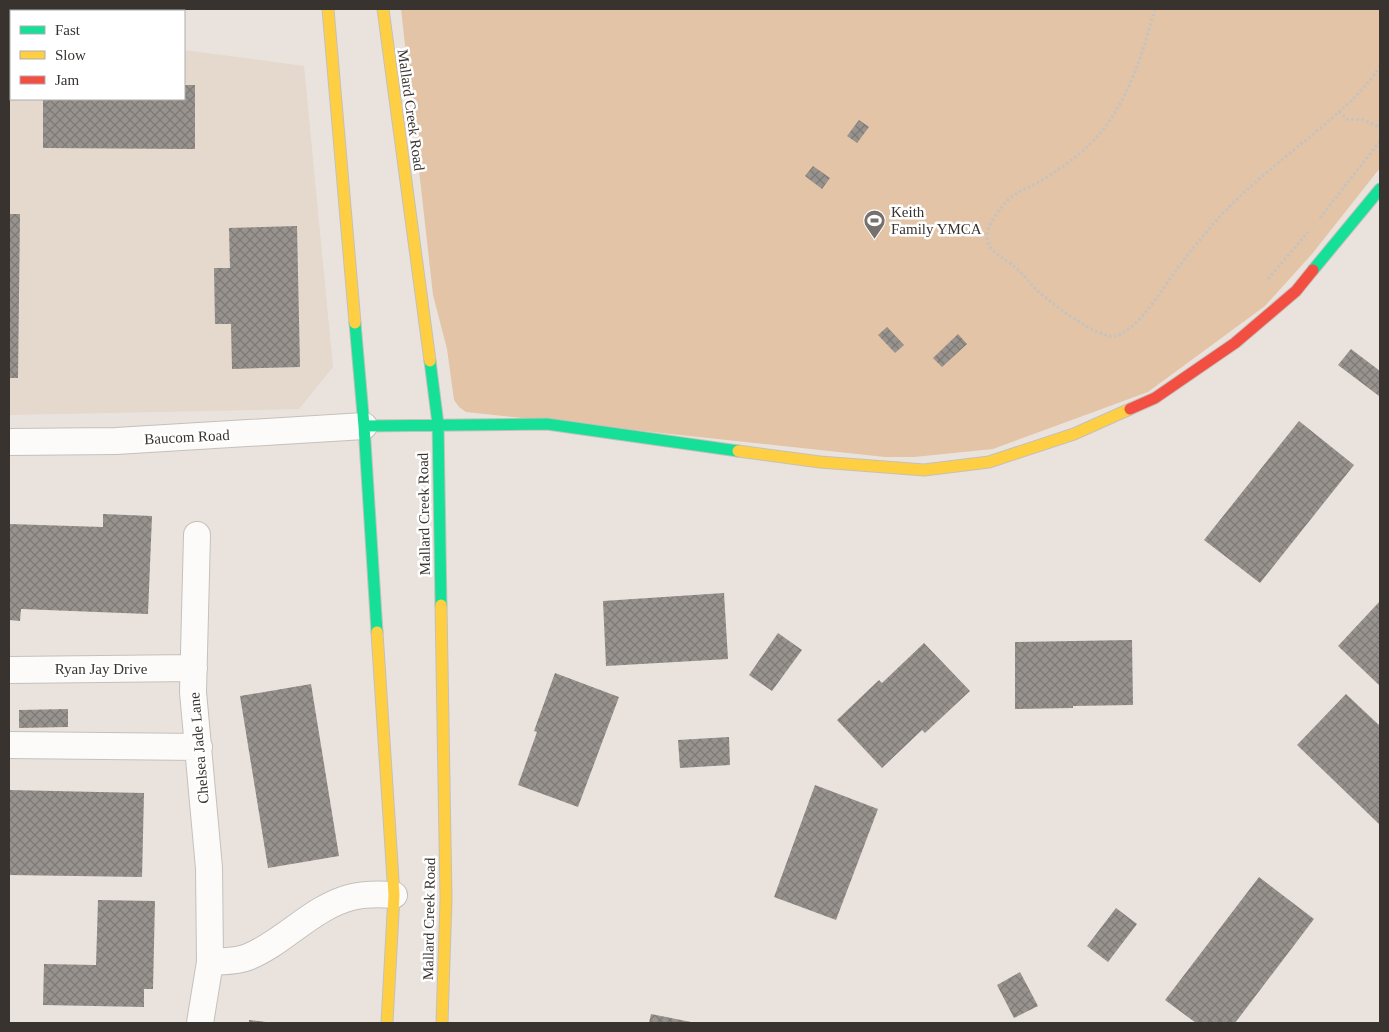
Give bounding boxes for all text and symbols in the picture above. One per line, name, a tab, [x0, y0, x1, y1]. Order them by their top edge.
legend	[10, 10, 185, 100]
text: Fast	[55, 22, 81, 38]
text: Slow	[55, 47, 86, 63]
street label: Mallard Creek Road	[395, 48, 428, 172]
text: Jam	[55, 72, 79, 88]
place label: Keith Family YMCA	[891, 204, 982, 237]
sports icon: Keith Family YMCA	[863, 209, 887, 240]
street label: Baucom Road	[144, 427, 231, 447]
street label: Mallard Creek Road	[415, 452, 433, 575]
street label: Ryan Jay Drive	[55, 661, 148, 677]
street label: Chelsea Jade Lane	[186, 691, 212, 804]
street label: Mallard Creek Road	[420, 857, 438, 980]

